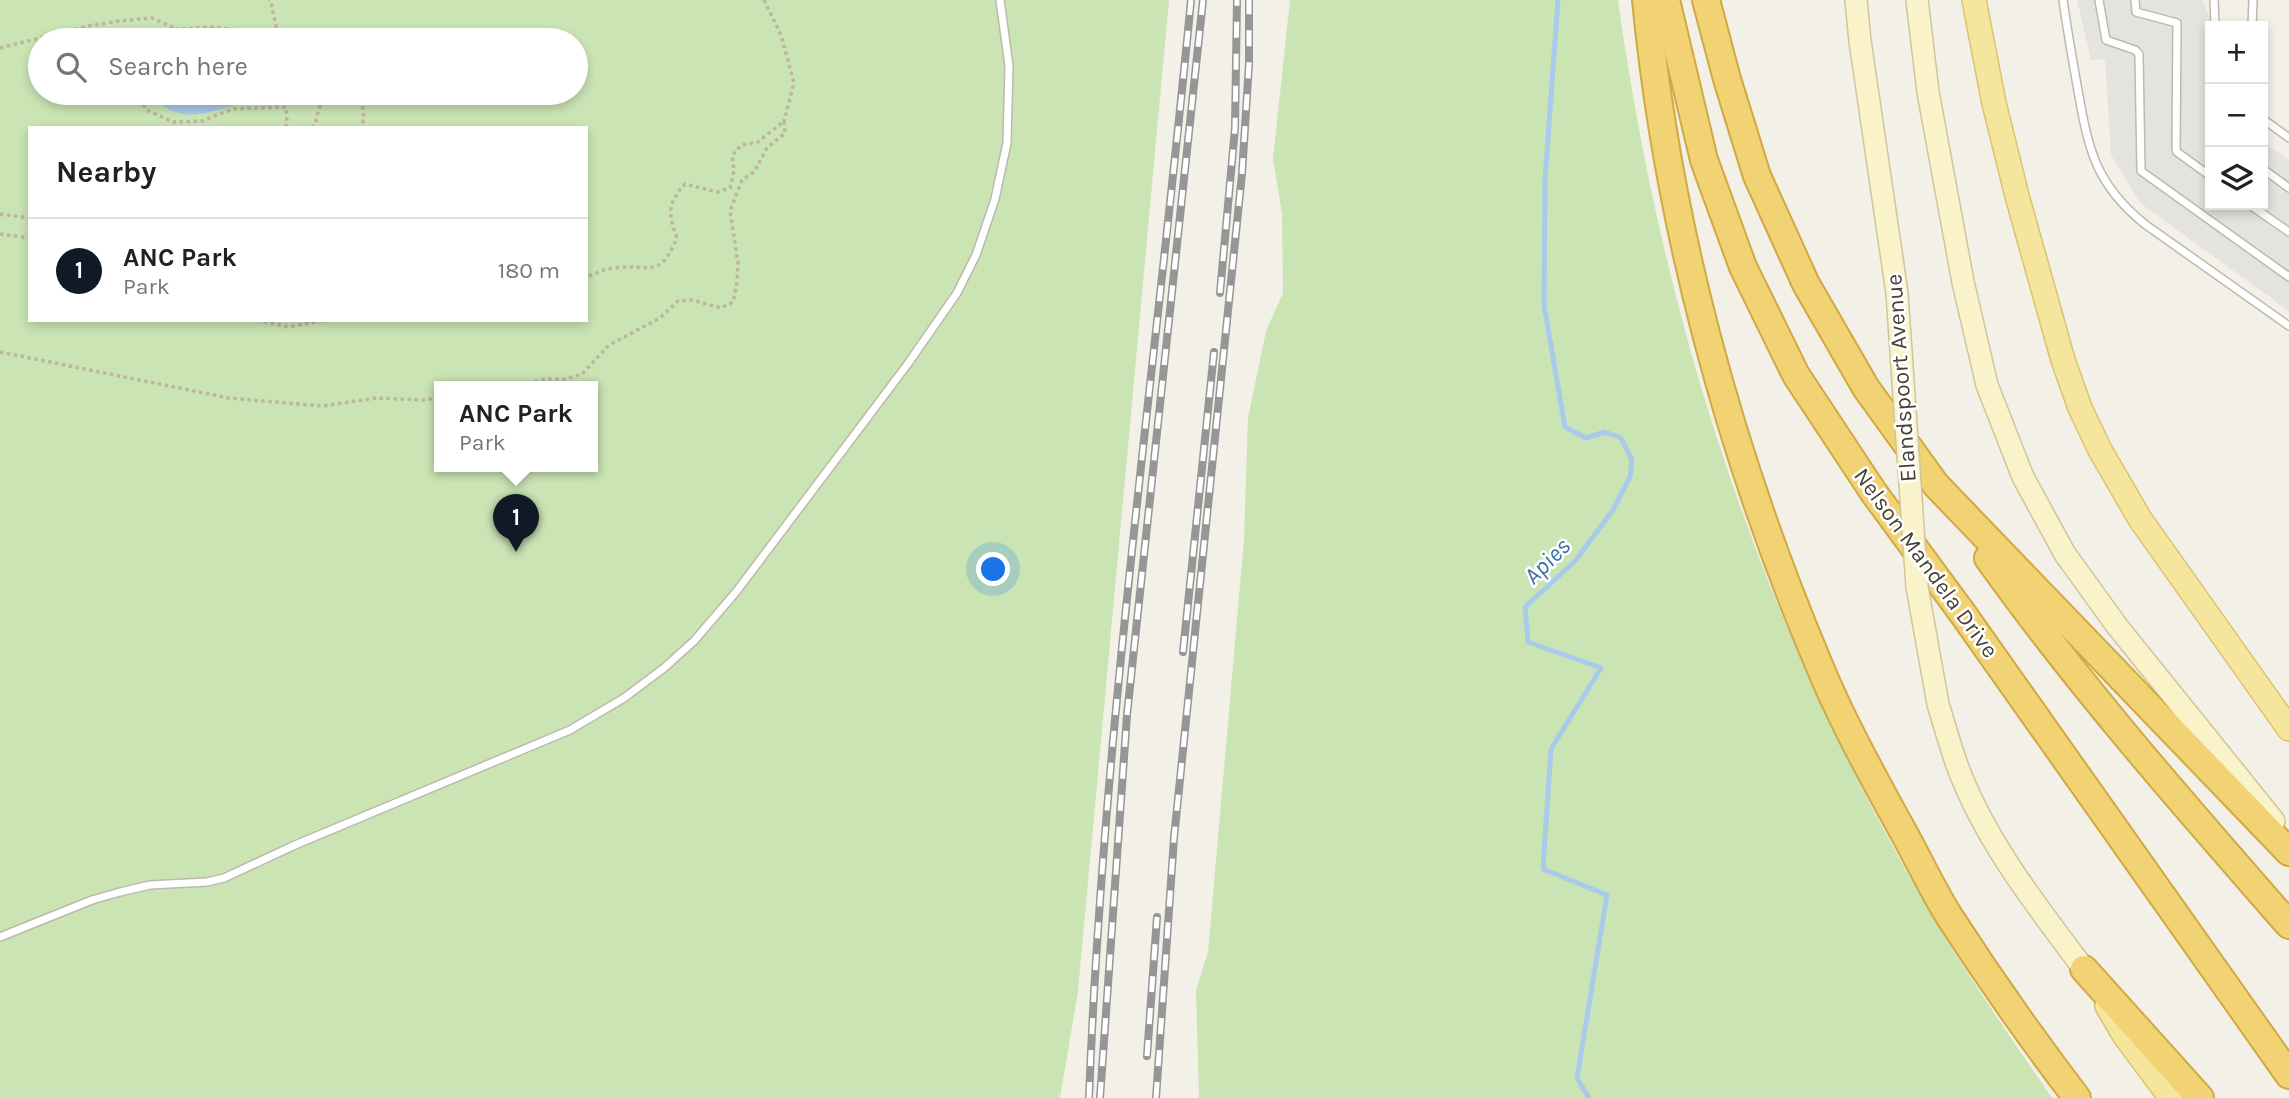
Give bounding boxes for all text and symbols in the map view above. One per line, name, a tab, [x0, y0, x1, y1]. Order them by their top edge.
map controls	[2205, 21, 2268, 210]
button: +	[2205, 21, 2268, 84]
search box	[28, 28, 588, 105]
icon: search	[52, 48, 90, 86]
text: Search here	[108, 51, 248, 82]
button: −	[2205, 84, 2268, 147]
button: layers	[2205, 147, 2268, 210]
text: Nearby	[56, 154, 156, 190]
text: ANC Park	[123, 242, 237, 273]
text: 1	[75, 257, 83, 284]
text: 180 m	[498, 257, 560, 284]
text: Park	[123, 273, 170, 300]
street label: Elandspoort Avenue	[1880, 273, 1922, 483]
popup	[434, 381, 598, 472]
text: ANC Park	[459, 398, 573, 429]
text: Park	[459, 429, 506, 456]
street label: Nelson Mandela Drive	[1848, 463, 2004, 663]
pin: 1	[493, 494, 539, 552]
water label: Apies	[1518, 532, 1576, 590]
your location	[976, 552, 1010, 586]

